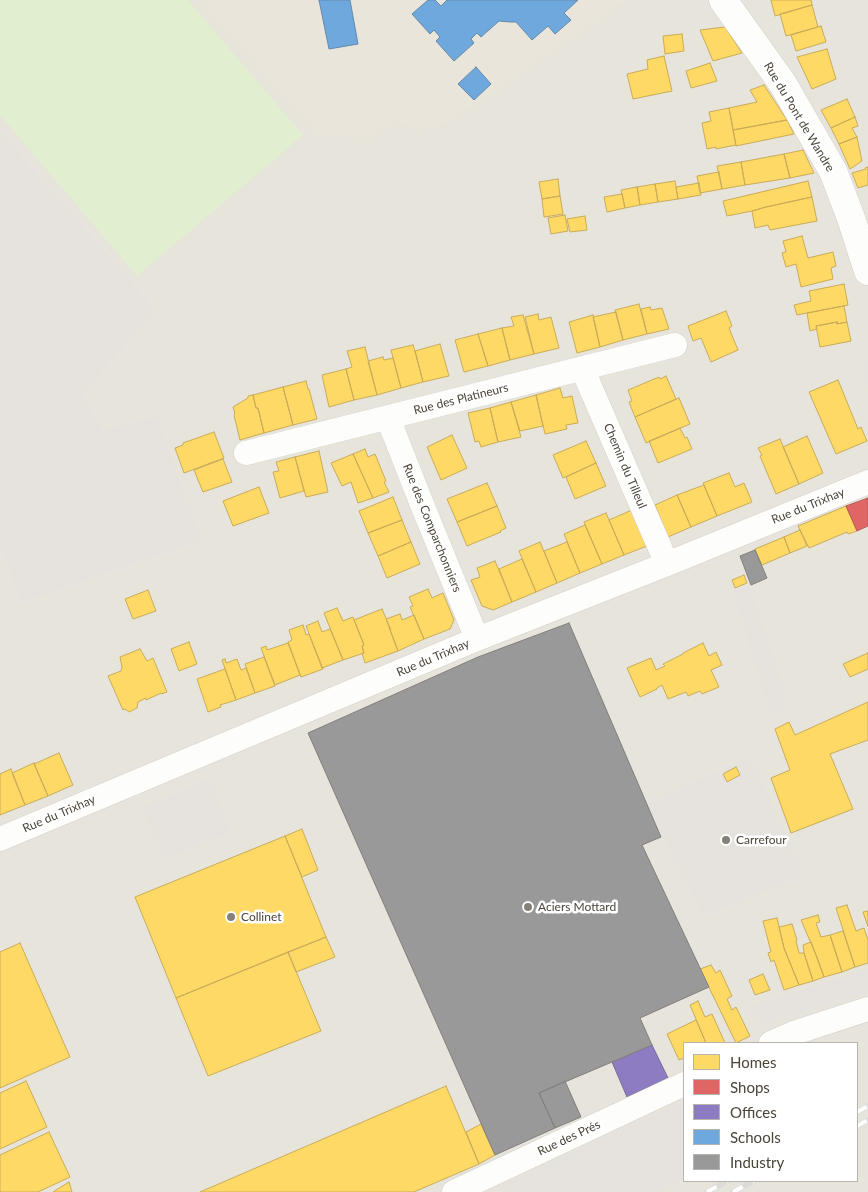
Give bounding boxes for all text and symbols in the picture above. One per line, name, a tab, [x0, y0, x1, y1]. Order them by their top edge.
street label: Rue du Pont de Wandre	[761, 60, 837, 174]
street label: Rue des Platineurs	[412, 380, 510, 418]
street label: Chemin du Tilleul	[600, 421, 650, 511]
street label: Rue des Comparchonniers	[400, 462, 464, 594]
street label: Rue du Trixhay	[769, 485, 847, 527]
street label: Rue du Trixhay	[394, 636, 472, 680]
street label: Rue du Trixhay	[20, 792, 98, 836]
place label: Carrefour	[736, 833, 787, 847]
marker: Carrefour	[720, 834, 732, 846]
place label: Aciers Mottard	[538, 900, 616, 914]
marker: Aciers Mottard	[522, 901, 534, 913]
place label: Collinet	[241, 910, 282, 924]
marker: Collinet	[225, 911, 237, 923]
legend	[683, 1042, 858, 1182]
text: Homes	[730, 1053, 776, 1071]
text: Shops	[730, 1078, 770, 1096]
text: Offices	[730, 1103, 777, 1121]
street label: Rue des Prés	[535, 1117, 603, 1159]
text: Schools	[730, 1128, 781, 1146]
text: Industry	[730, 1153, 784, 1171]

